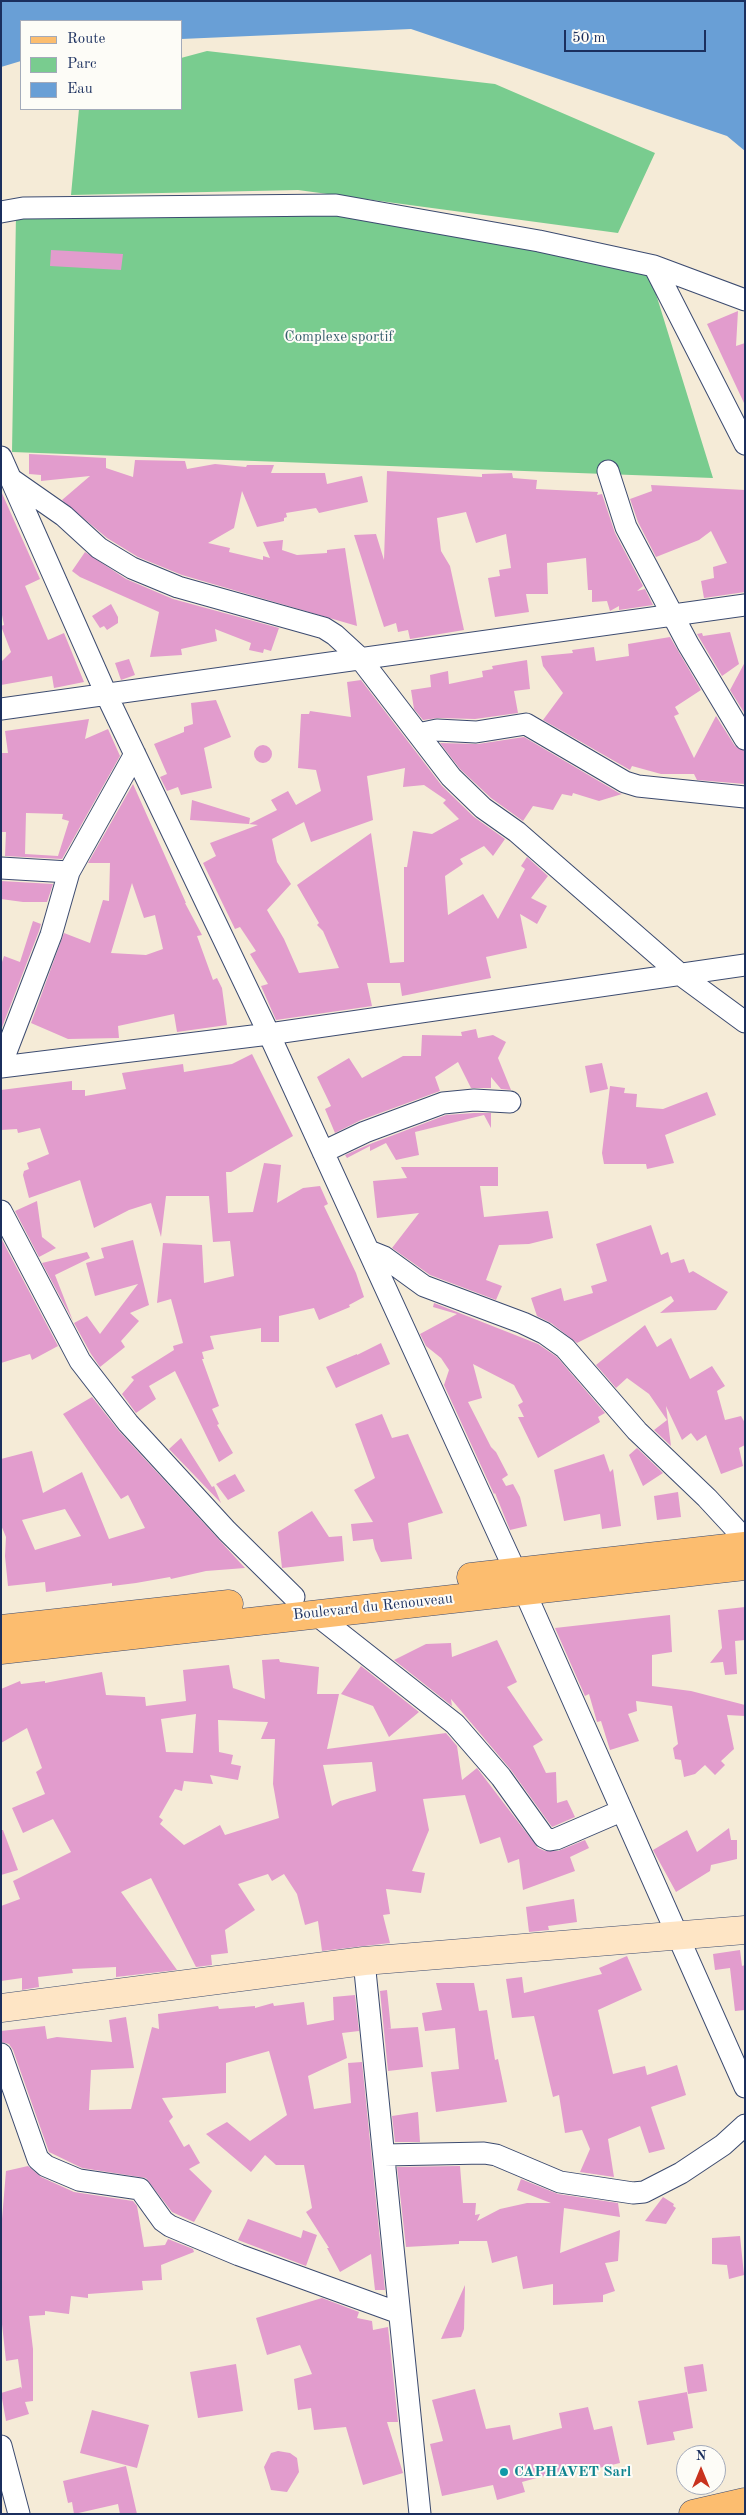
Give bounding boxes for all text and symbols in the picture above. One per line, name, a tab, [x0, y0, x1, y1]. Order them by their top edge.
legend	[20, 20, 182, 110]
scale bar	[566, 20, 708, 52]
text: 50 m	[572, 31, 606, 46]
text: Route	[67, 32, 105, 47]
text: Parc	[67, 57, 97, 72]
text: Eau	[67, 82, 93, 97]
park label: Complexe sportif	[285, 328, 393, 346]
street label: Boulevard du Renouveau	[292, 1590, 454, 1624]
north arrow	[676, 2445, 726, 2495]
text: N	[696, 2449, 706, 2463]
place label: CAPHAVET Sarl	[514, 2463, 631, 2481]
marker: CAPHAVET Sarl	[498, 2466, 510, 2478]

